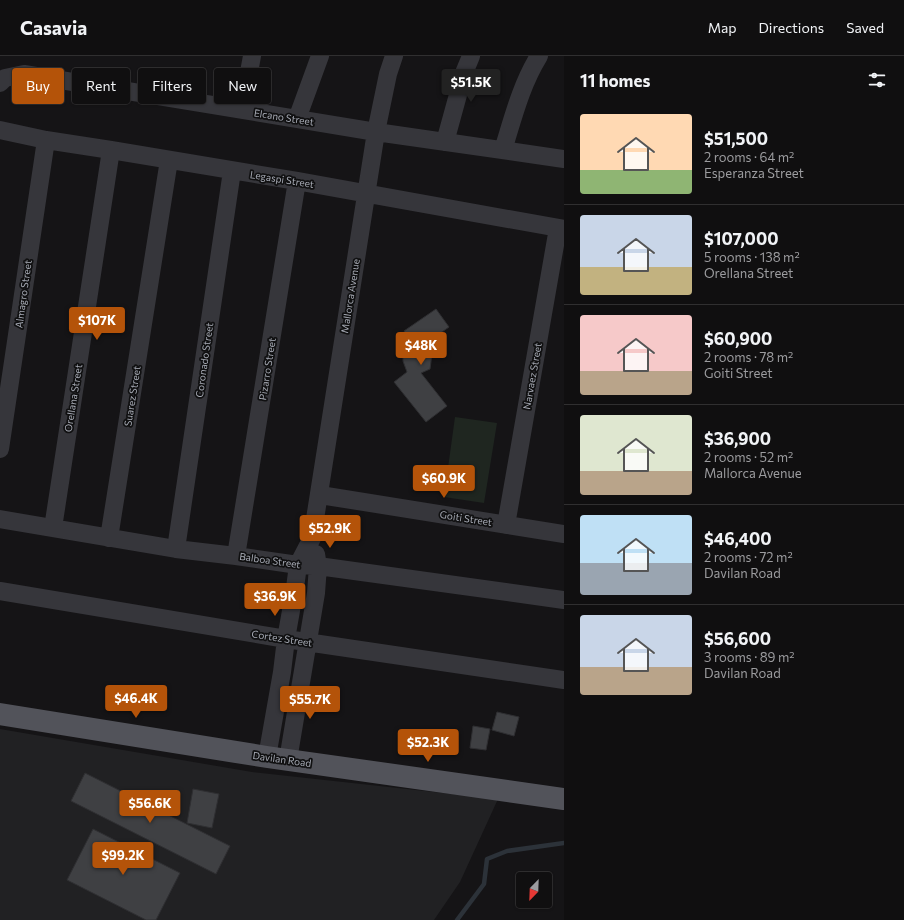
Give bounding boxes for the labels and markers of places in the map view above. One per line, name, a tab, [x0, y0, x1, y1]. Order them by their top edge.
pin: $51.5K	[438, 69, 504, 103]
pin: $107K	[69, 307, 125, 341]
pin: $48K	[397, 332, 445, 366]
pin: $60.9K	[411, 465, 477, 499]
pin: $52.9K	[297, 515, 363, 549]
pin: $36.9K	[242, 583, 308, 617]
pin: $46.4K	[103, 685, 169, 719]
pin: $55.7K	[277, 686, 343, 720]
pin: $52.3K	[395, 729, 461, 763]
pin: $56.6K	[117, 790, 183, 824]
pin: $99.2K	[90, 842, 156, 876]

